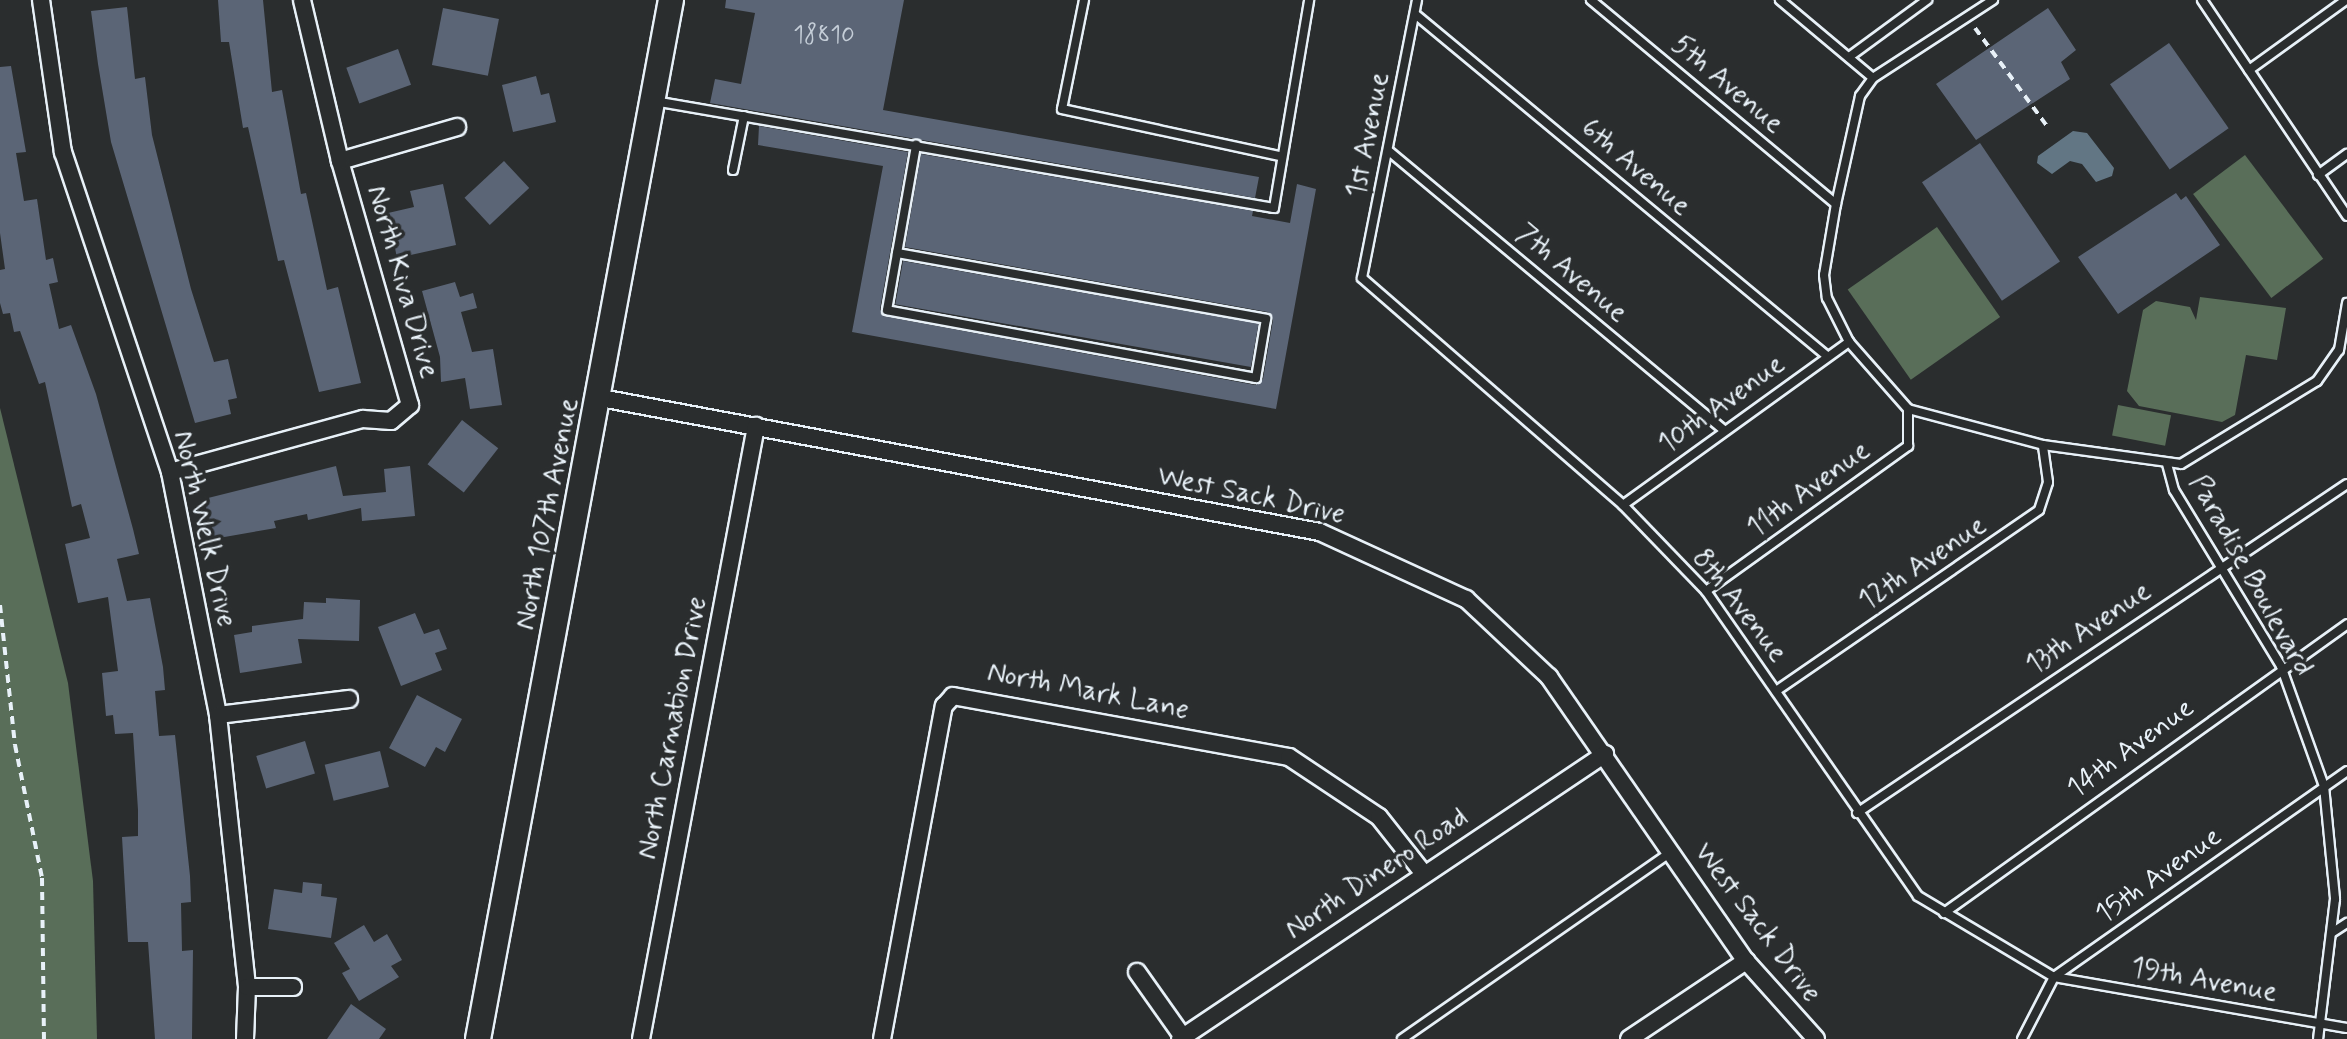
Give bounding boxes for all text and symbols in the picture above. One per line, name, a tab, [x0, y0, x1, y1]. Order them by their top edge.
house number: 18810	[793, 22, 855, 50]
street label: 5th Avenue	[1664, 29, 1790, 141]
street label: 1st Avenue	[1340, 69, 1398, 201]
street label: 6th Avenue	[1573, 112, 1697, 224]
street label: North Kiva Drive	[359, 184, 445, 380]
street label: 7th Avenue	[1508, 217, 1634, 331]
street label: 10th Avenue	[1652, 348, 1792, 462]
street label: North 107th Avenue	[509, 395, 587, 633]
street label: North Welk Drive	[165, 428, 243, 630]
street label: 11th Avenue	[1741, 434, 1877, 546]
street label: West Sack Drive	[1154, 460, 1348, 532]
street label: Paradise Boulevard	[2182, 471, 2318, 681]
street label: 12th Avenue	[1853, 509, 1993, 619]
street label: 8th Avenue	[1684, 543, 1794, 669]
street label: 13th Avenue	[2020, 575, 2158, 683]
street label: North Carnation Drive	[631, 595, 715, 861]
street label: North Mark Lane	[984, 656, 1192, 728]
street label: 14th Avenue	[2061, 692, 2201, 806]
street label: North Dinero Road	[1280, 801, 1474, 947]
street label: 15th Avenue	[2089, 820, 2229, 932]
street label: West Sack Drive	[1686, 837, 1828, 1009]
street label: 19th Avenue	[2128, 952, 2280, 1010]

